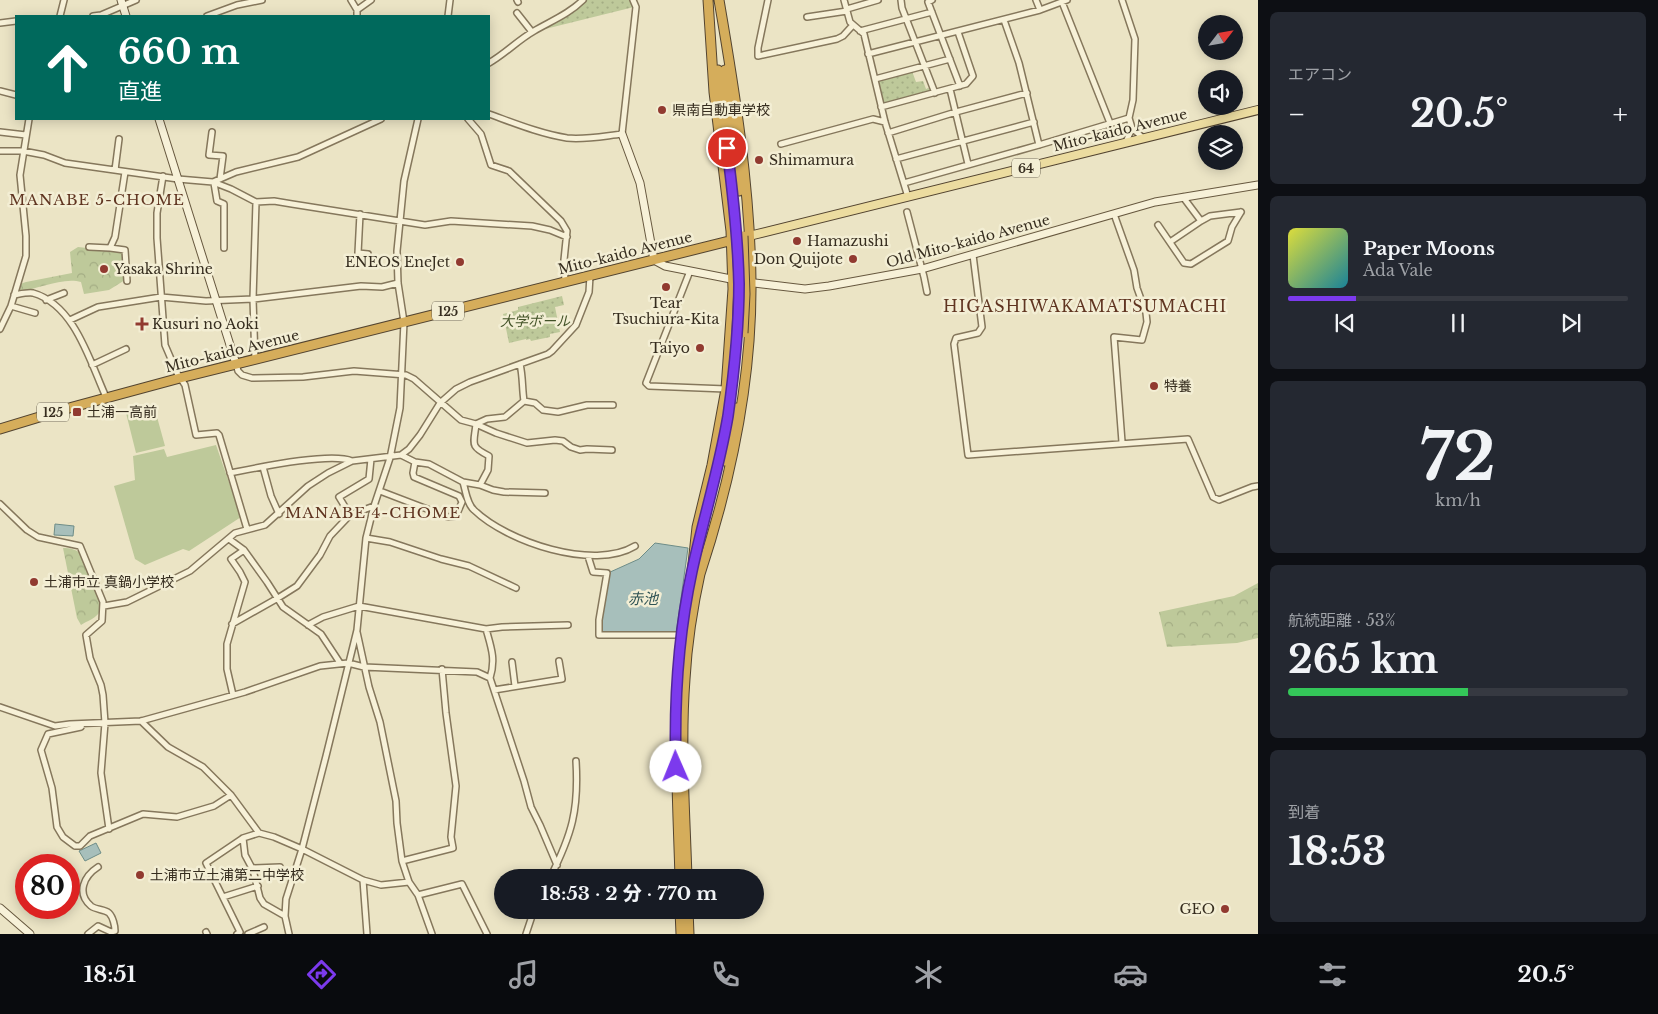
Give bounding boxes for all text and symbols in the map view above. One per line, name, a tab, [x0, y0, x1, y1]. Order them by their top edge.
north arrow	[1198, 15, 1242, 60]
map controls	[1198, 15, 1243, 170]
text: 660 m	[118, 30, 240, 73]
icon: ahead	[35, 35, 100, 100]
text: エアコン	[1288, 64, 1352, 84]
button: sound	[1198, 70, 1243, 115]
text: 直進	[118, 78, 162, 105]
text: 20.5°	[1410, 90, 1508, 137]
text: −	[1288, 97, 1306, 132]
text: +	[1613, 97, 1628, 132]
place label: 県南自動車学校	[672, 101, 770, 119]
marker: 県南自動車学校	[656, 104, 668, 116]
street label: Mito-kaido Avenue	[1051, 105, 1189, 155]
button: layers	[1198, 125, 1243, 170]
pin	[706, 127, 748, 169]
icon: arrive	[713, 134, 741, 162]
place label: Shimamura	[769, 151, 854, 169]
marker: Shimamura	[753, 154, 765, 166]
road number: 64	[1012, 158, 1040, 178]
district label: MANABE 5-CHOME	[9, 190, 185, 209]
street label: Old Mito-kaido Avenue	[884, 210, 1052, 272]
street label: Mito-kaido Avenue	[556, 228, 694, 278]
place label: Hamazushi	[807, 232, 889, 250]
marker: Hamazushi	[791, 235, 803, 247]
text: Paper Moons	[1363, 237, 1495, 260]
place label: Don Quijote	[754, 250, 843, 268]
place label: ENEOS EneJet	[345, 253, 451, 271]
marker: Don Quijote	[847, 253, 859, 265]
marker: ENEOS EneJet	[454, 256, 466, 268]
place label: Yasaka Shrine	[113, 260, 213, 278]
text: Ada Vale	[1363, 260, 1433, 280]
marker: Yasaka Shrine	[98, 263, 110, 275]
marker: Tear Tsuchiura-Kita	[660, 281, 672, 293]
place label: Tear Tsuchiura-Kita	[613, 294, 719, 328]
district label: HIGASHIWAKAMATSUMACHI	[943, 296, 1227, 316]
road number: 125	[432, 302, 464, 321]
icon: previous	[1331, 309, 1359, 337]
icon: pause	[1444, 309, 1472, 337]
icon: next	[1557, 309, 1585, 337]
park label: 大学ボール	[500, 312, 571, 330]
place label: Kusuri no Aoki	[152, 315, 259, 333]
marker: Kusuri no Aoki	[136, 318, 148, 330]
street label: Mito-kaido Avenue	[163, 326, 301, 376]
place label: Taiyo	[650, 339, 690, 357]
marker: Taiyo	[694, 342, 706, 354]
place label: 特養	[1164, 377, 1192, 395]
marker: 特養	[1148, 380, 1160, 392]
road number: 125	[37, 402, 69, 422]
place label: 土浦一高前	[87, 403, 157, 421]
marker: 土浦一高前	[71, 406, 83, 418]
text: 72	[1420, 417, 1496, 498]
text: km/h	[1435, 490, 1481, 510]
district label: MANABE 4-CHOME	[285, 503, 461, 522]
place label: 土浦市立 真鍋小学校	[44, 573, 174, 591]
marker: 土浦市立 真鍋小学校	[28, 576, 40, 588]
water label: 赤池	[628, 589, 660, 608]
text: 航続距離 · 53%	[1288, 610, 1395, 630]
text: 265 km	[1288, 636, 1438, 683]
position arrow	[649, 740, 701, 792]
text: 到着	[1288, 802, 1320, 822]
text: 18:53	[1288, 828, 1386, 875]
speed limit sign: 80	[15, 854, 80, 919]
place label: 土浦市立土浦第二中学校	[150, 866, 304, 884]
marker: 土浦市立土浦第二中学校	[134, 869, 146, 881]
text: 18:53 · 2 分 · 770 m	[541, 882, 717, 905]
place label: GEO	[1179, 900, 1215, 918]
marker: GEO	[1219, 903, 1231, 915]
icon: directions	[304, 957, 339, 992]
icon: music	[506, 957, 541, 992]
icon: phone	[708, 957, 743, 992]
icon: climate	[911, 957, 946, 992]
icon: car	[1113, 957, 1148, 992]
icon: filters	[1315, 957, 1350, 992]
text: 18:51	[84, 961, 136, 988]
text: 20.5°	[1518, 961, 1574, 988]

